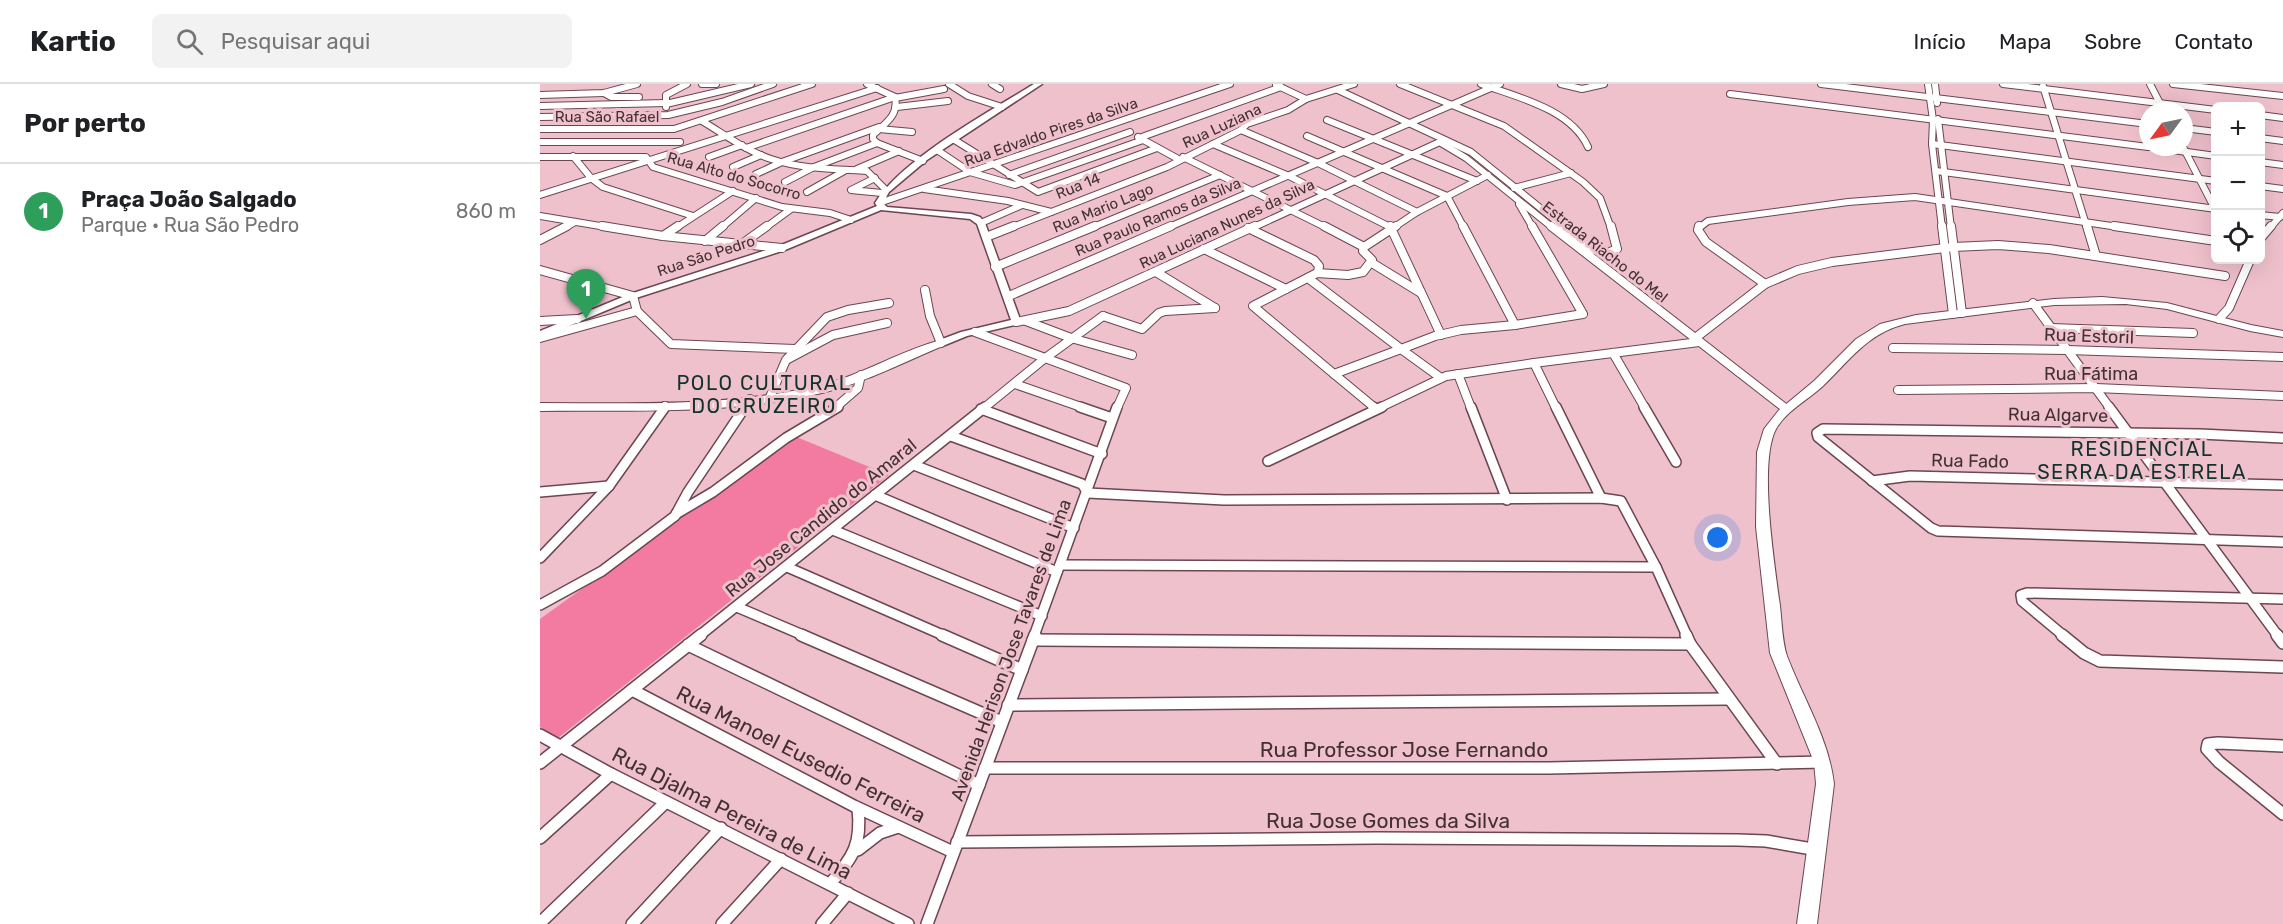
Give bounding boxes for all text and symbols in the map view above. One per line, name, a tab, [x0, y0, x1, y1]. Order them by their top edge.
search box	[152, 14, 572, 68]
text: Kartio	[30, 25, 116, 58]
icon: search	[173, 25, 206, 58]
text: Pesquisar aqui	[221, 28, 370, 55]
text: Início	[1914, 29, 1966, 54]
text: Mapa	[1999, 29, 2051, 54]
text: Sobre	[2084, 29, 2141, 54]
text: Contato	[2174, 29, 2253, 54]
street label: Rua Edvaldo Pires da Silva	[962, 94, 1140, 170]
street label: Rua Luziana	[1180, 100, 1264, 152]
north arrow	[2139, 102, 2193, 156]
map controls	[2211, 102, 2265, 264]
button: +	[2211, 102, 2265, 156]
text: Por perto	[24, 108, 146, 139]
street label: Rua São Rafael	[555, 108, 659, 126]
street label: Rua Alto do Socorro	[665, 148, 803, 204]
button: −	[2211, 156, 2265, 210]
street label: Rua 14	[1053, 169, 1103, 203]
street label: Rua Paulo Ramos da Silva	[1072, 174, 1244, 260]
street label: Rua Luciana Nunes da Silva	[1136, 175, 1318, 273]
street label: Rua Mario Lago	[1050, 180, 1156, 236]
text: Praça João Salgado	[81, 186, 297, 213]
street label: Estrada Riacho do Mel	[1539, 198, 1671, 306]
text: 1	[39, 199, 48, 223]
text: 860 m	[456, 199, 516, 223]
button: locate	[2211, 210, 2265, 264]
text: Parque · Rua São Pedro	[81, 213, 299, 237]
street label: Rua São Pedro	[655, 232, 757, 280]
pin: 1	[566, 270, 606, 319]
street label: Rua Estoril	[2044, 323, 2134, 349]
street label: Rua Fátima	[2044, 363, 2138, 385]
district label: POLO CULTURAL DO CRUZEIRO	[677, 371, 851, 418]
street label: Rua Algarve	[2008, 403, 2108, 427]
street label: Rua Jose Candido do Amaral	[721, 434, 921, 602]
district label: RESIDENCIAL SERRA DA ESTRELA	[2037, 437, 2247, 484]
street label: Rua Fado	[1931, 449, 2009, 473]
street label: Avenida Herison Jose Tavares de Lima	[946, 496, 1076, 804]
your location	[1703, 523, 1732, 552]
street label: Rua Manoel Eusedio Ferreira	[672, 680, 930, 828]
street label: Rua Professor Jose Fernando	[1260, 737, 1548, 762]
street label: Rua Djalma Pereira de Lima	[608, 742, 856, 884]
street label: Rua Jose Gomes da Silva	[1266, 808, 1510, 833]

